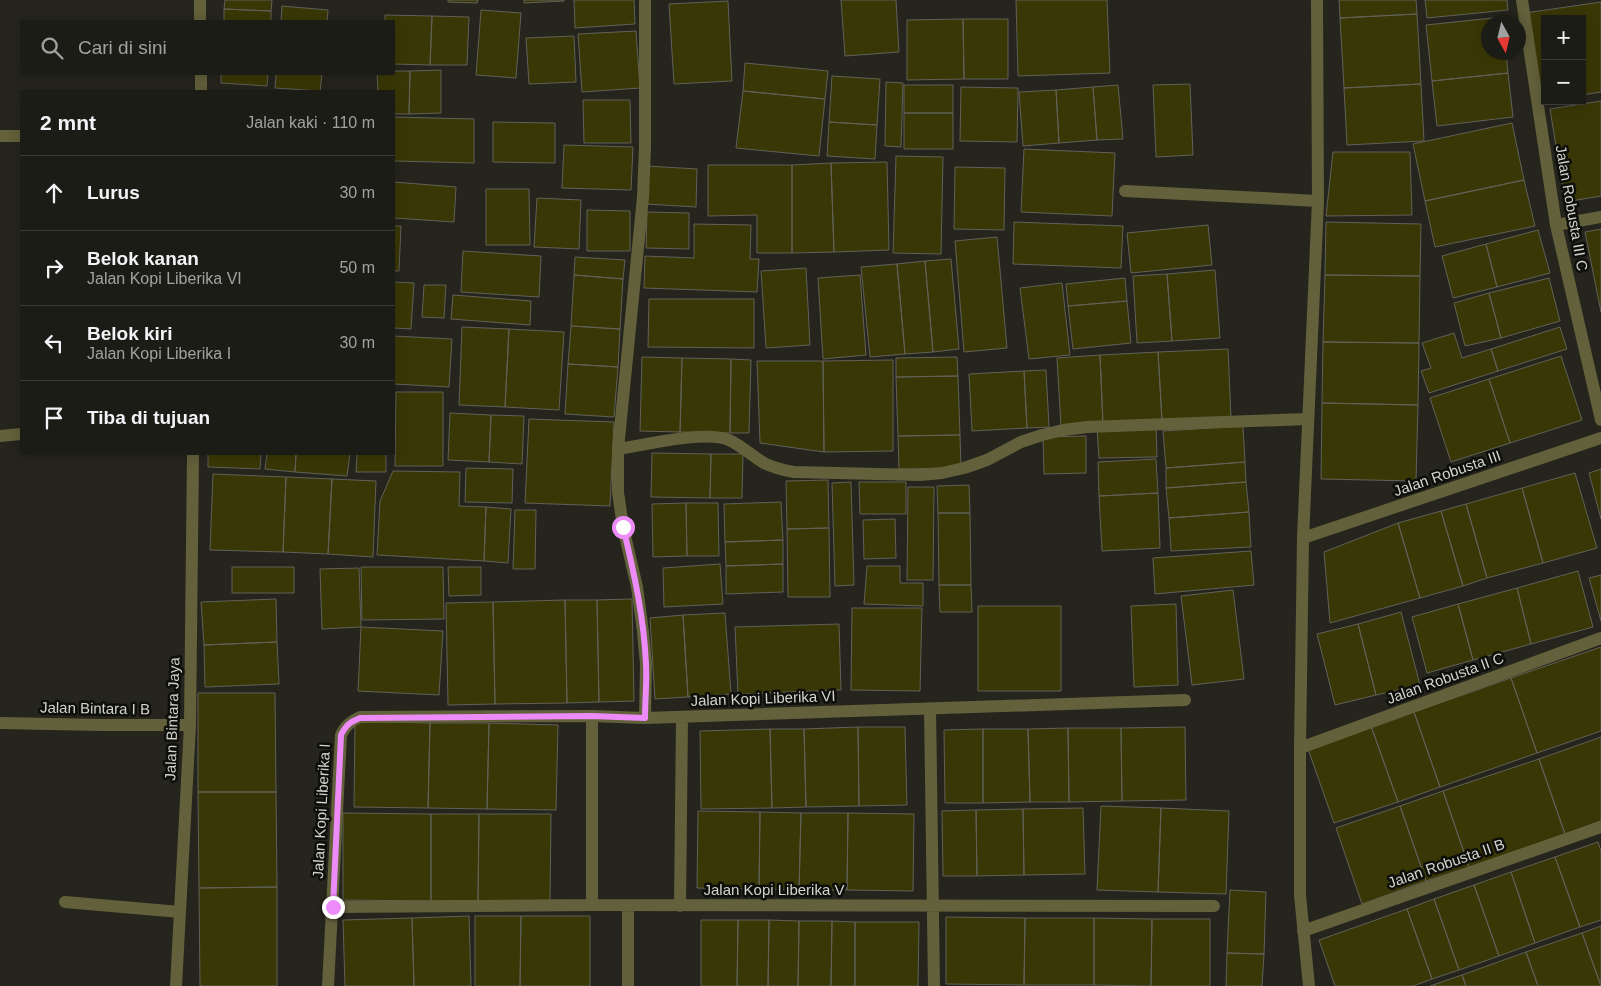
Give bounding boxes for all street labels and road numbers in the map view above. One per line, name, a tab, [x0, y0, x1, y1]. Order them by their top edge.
street label: Jalan Robusta III C	[1553, 144, 1591, 272]
street label: Jalan Robusta III	[1391, 447, 1503, 499]
street label: Jalan Robusta II C	[1384, 649, 1506, 707]
street label: Jalan Bintara Jaya	[161, 656, 183, 781]
street label: Jalan Kopi Liberika VI	[690, 687, 836, 709]
street label: Jalan Bintara I B	[40, 699, 150, 717]
street label: Jalan Kopi Liberika I	[309, 743, 333, 879]
street label: Jalan Robusta II B	[1385, 835, 1507, 891]
street label: Jalan Kopi Liberika V	[704, 881, 844, 898]

